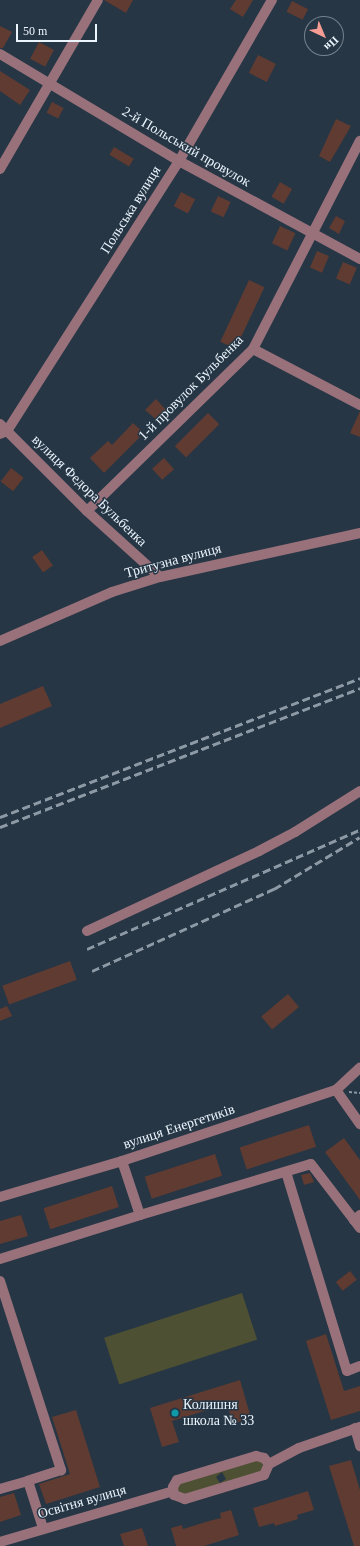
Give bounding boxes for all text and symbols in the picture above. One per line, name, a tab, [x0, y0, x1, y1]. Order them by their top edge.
scale bar	[18, 16, 99, 42]
north arrow	[304, 16, 344, 56]
text: 50 m	[23, 24, 47, 38]
text: Пн	[322, 34, 341, 53]
street label: 2-й Польський провулок	[119, 103, 253, 191]
street label: Польська вулиця	[97, 163, 165, 257]
street label: 1-й провулок Бульбенка	[135, 332, 247, 444]
street label: вулиця Федора Бульбенка	[28, 432, 150, 550]
street label: Тритузна вулиця	[123, 540, 223, 582]
street label: вулиця Енергетиків	[121, 1101, 237, 1153]
place label: Колишня школа № 33	[183, 1397, 254, 1430]
marker: Колишня школа № 33	[170, 1408, 180, 1418]
street label: Освітня вулиця	[36, 1481, 128, 1523]

